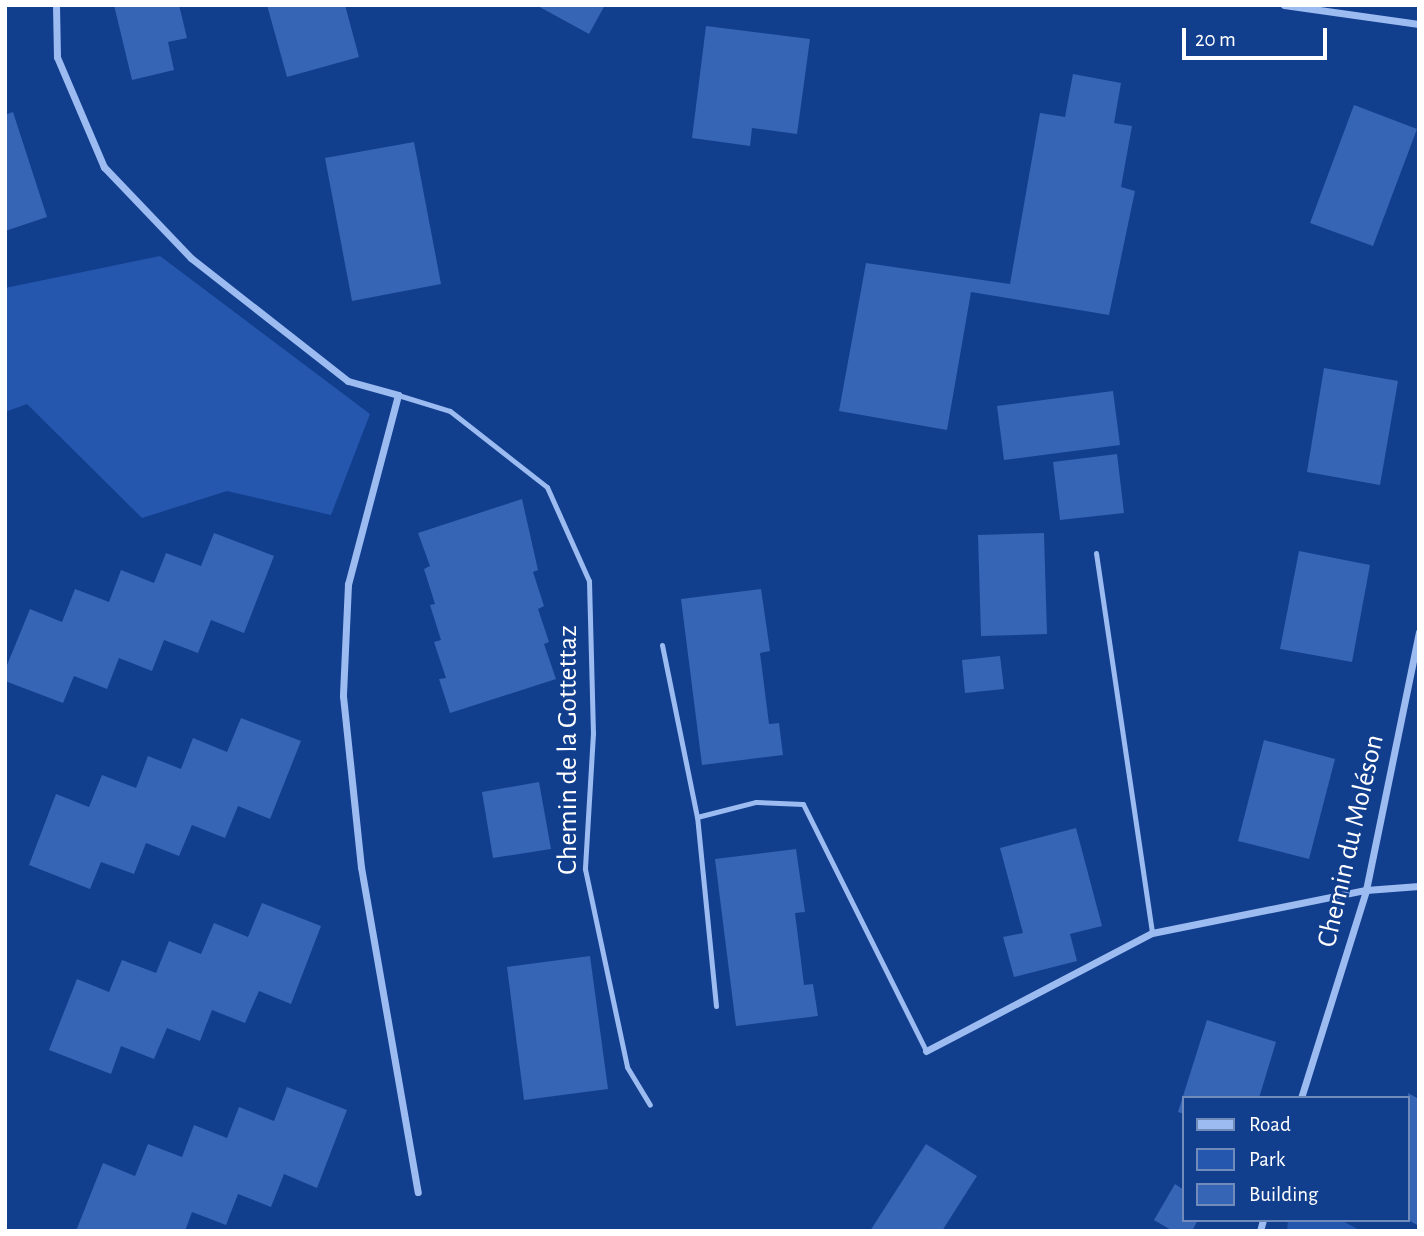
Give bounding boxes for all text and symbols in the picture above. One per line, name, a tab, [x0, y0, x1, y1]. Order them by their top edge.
scale bar	[1186, 14, 1331, 58]
text: 20 m	[1195, 29, 1236, 50]
street label: Chemin de la Gottettaz	[551, 625, 585, 875]
street label: Chemin du Moléson	[1310, 731, 1392, 951]
legend	[1182, 1096, 1410, 1222]
text: Road	[1249, 1114, 1291, 1135]
text: Park	[1249, 1149, 1285, 1170]
text: Building	[1249, 1184, 1318, 1205]

